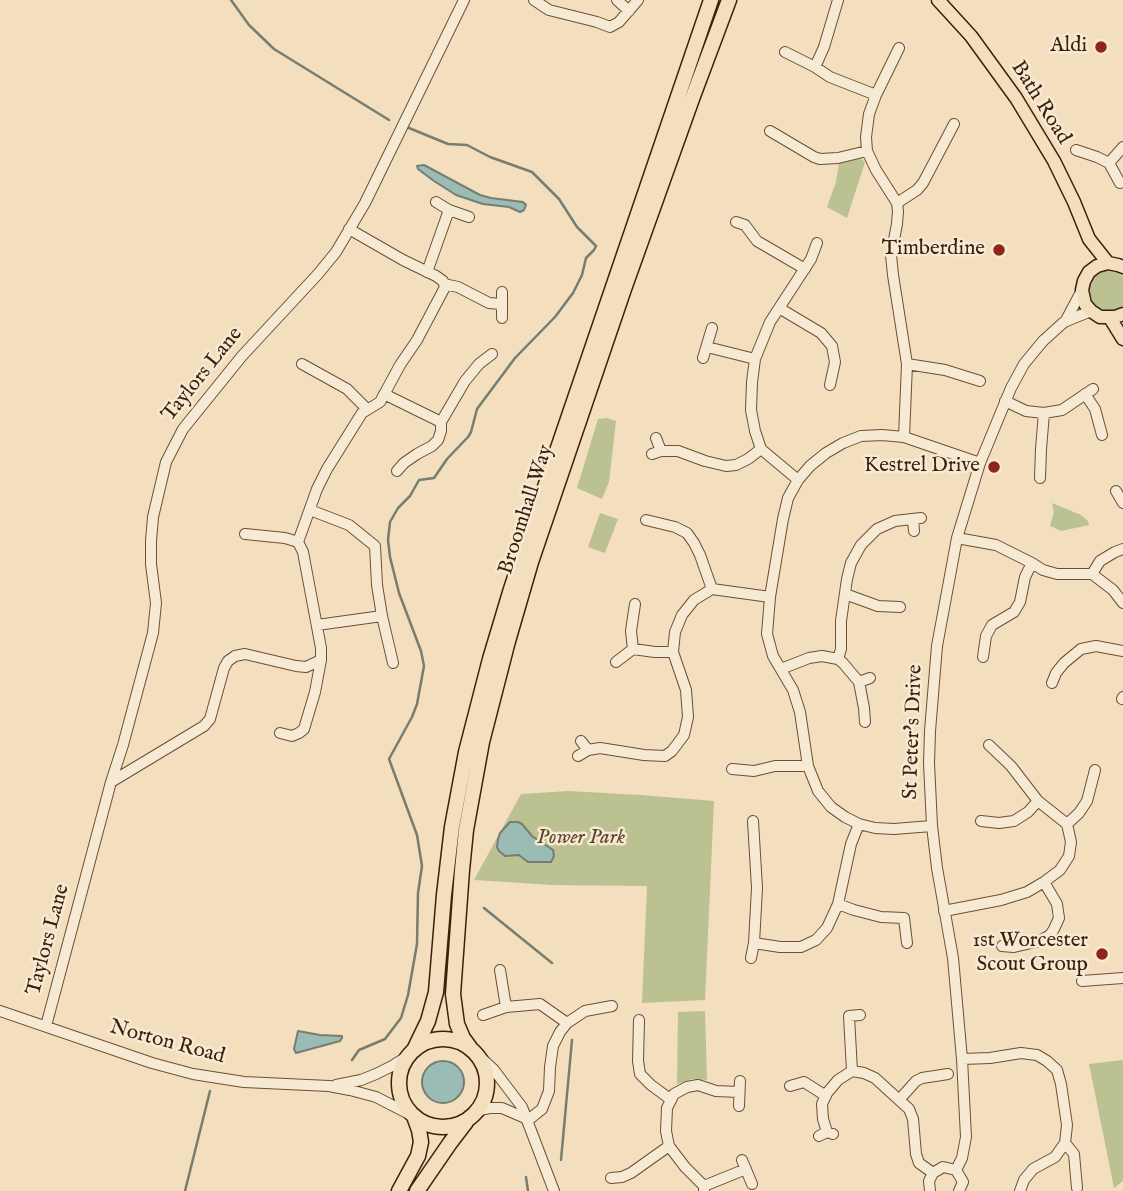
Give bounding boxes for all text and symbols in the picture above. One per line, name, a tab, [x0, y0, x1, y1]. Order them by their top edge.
place label: Aldi	[1050, 34, 1087, 60]
marker: Aldi	[1093, 39, 1109, 55]
street label: Bath Road	[1005, 57, 1075, 149]
place label: Timberdine	[882, 237, 985, 263]
marker: Timberdine	[991, 242, 1007, 258]
street label: Taylors Lane	[157, 323, 249, 427]
street label: Broomhall Way	[494, 442, 560, 578]
place label: Kestrel Drive	[864, 454, 980, 480]
marker: Kestrel Drive	[986, 459, 1002, 475]
street label: St Peter's Drive	[899, 664, 929, 800]
park label: Power Park	[537, 826, 625, 852]
street label: Taylors Lane	[22, 882, 76, 998]
place label: 1st Worcester Scout Group	[973, 929, 1088, 979]
marker: 1st Worcester Scout Group	[1094, 946, 1110, 962]
street label: Norton Road	[107, 1016, 227, 1070]

